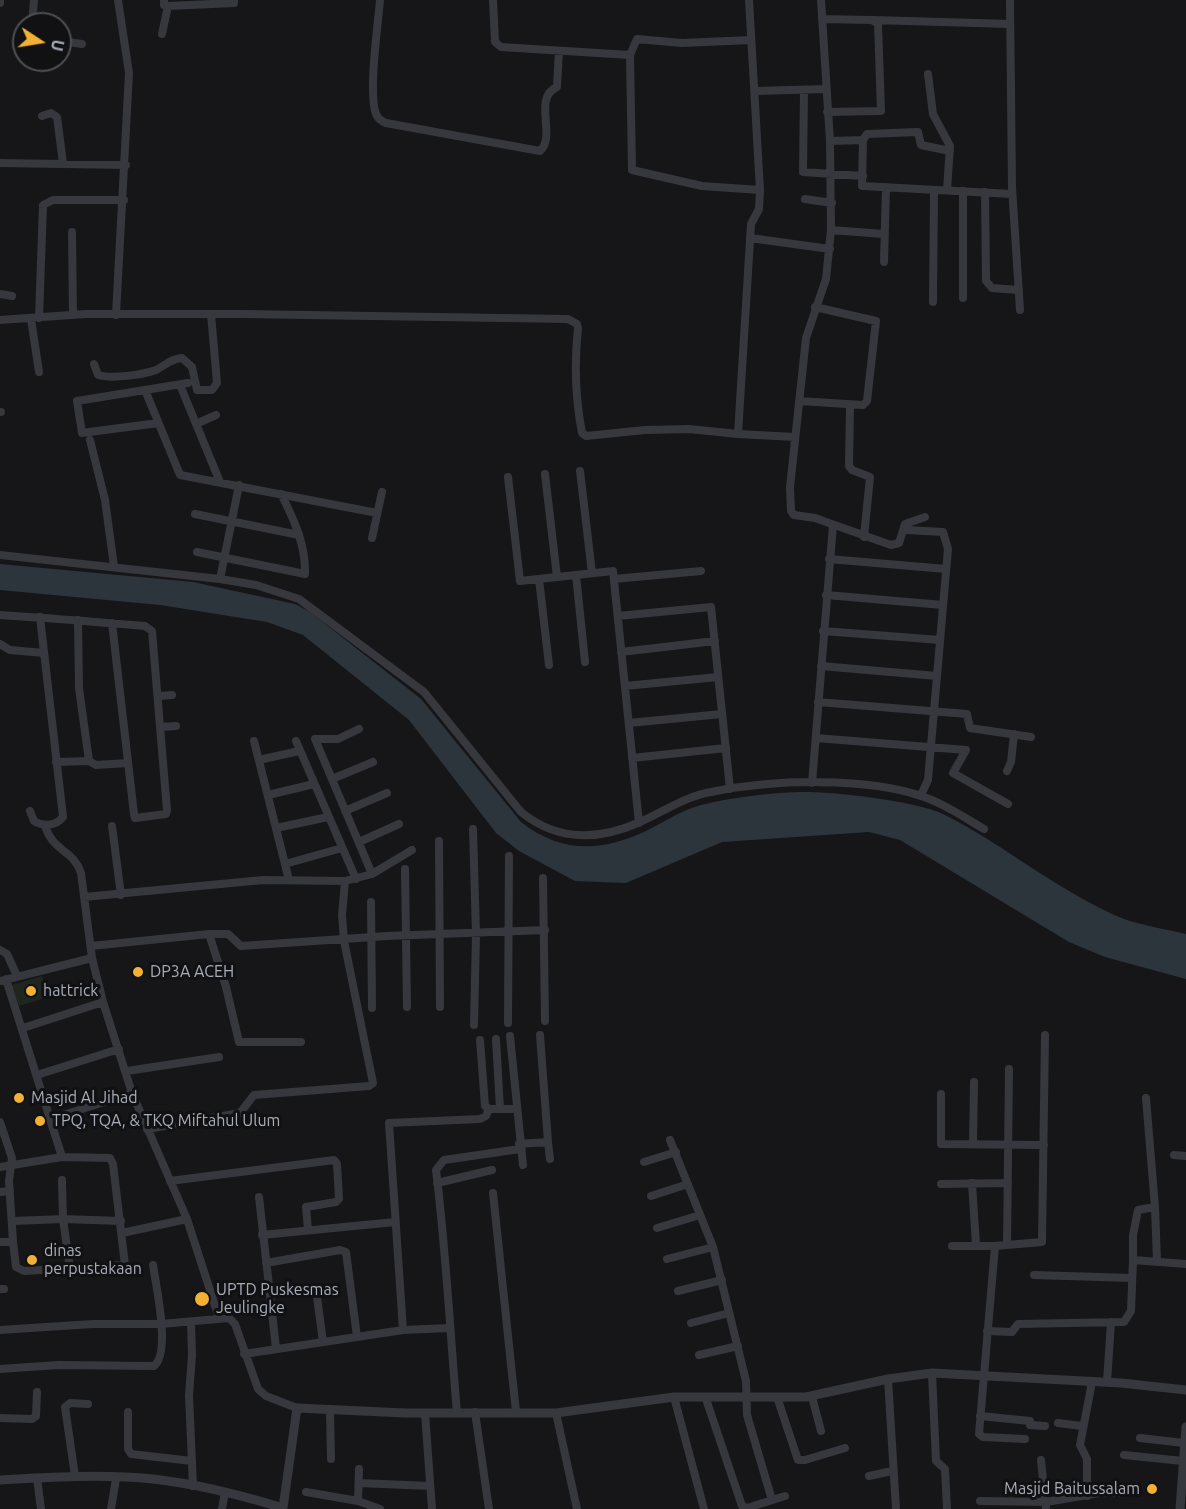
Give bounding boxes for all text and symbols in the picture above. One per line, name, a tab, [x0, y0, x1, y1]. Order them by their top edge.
north arrow	[12, 12, 72, 72]
text: U	[48, 38, 68, 53]
place label: DP3A ACEH	[150, 962, 234, 982]
marker: DP3A ACEH	[131, 965, 145, 979]
place label: hattrick	[43, 981, 98, 1001]
marker: hattrick	[24, 984, 38, 998]
place label: Masjid Al Jihad	[31, 1088, 138, 1108]
marker: Masjid Al Jihad	[12, 1091, 26, 1105]
place label: TPQ, TQA, & TKQ Miftahul Ulum	[52, 1111, 280, 1131]
marker: TPQ, TQA, & TKQ Miftahul Ulum	[33, 1114, 47, 1128]
place label: dinas perpustakaan	[44, 1241, 142, 1279]
marker: dinas perpustakaan	[25, 1253, 39, 1267]
place label: UPTD Puskesmas Jeulingke	[216, 1280, 339, 1318]
marker: UPTD Puskesmas Jeulingke	[193, 1290, 211, 1308]
place label: Masjid Baitussalam	[1004, 1479, 1140, 1499]
marker: Masjid Baitussalam	[1145, 1482, 1159, 1496]

